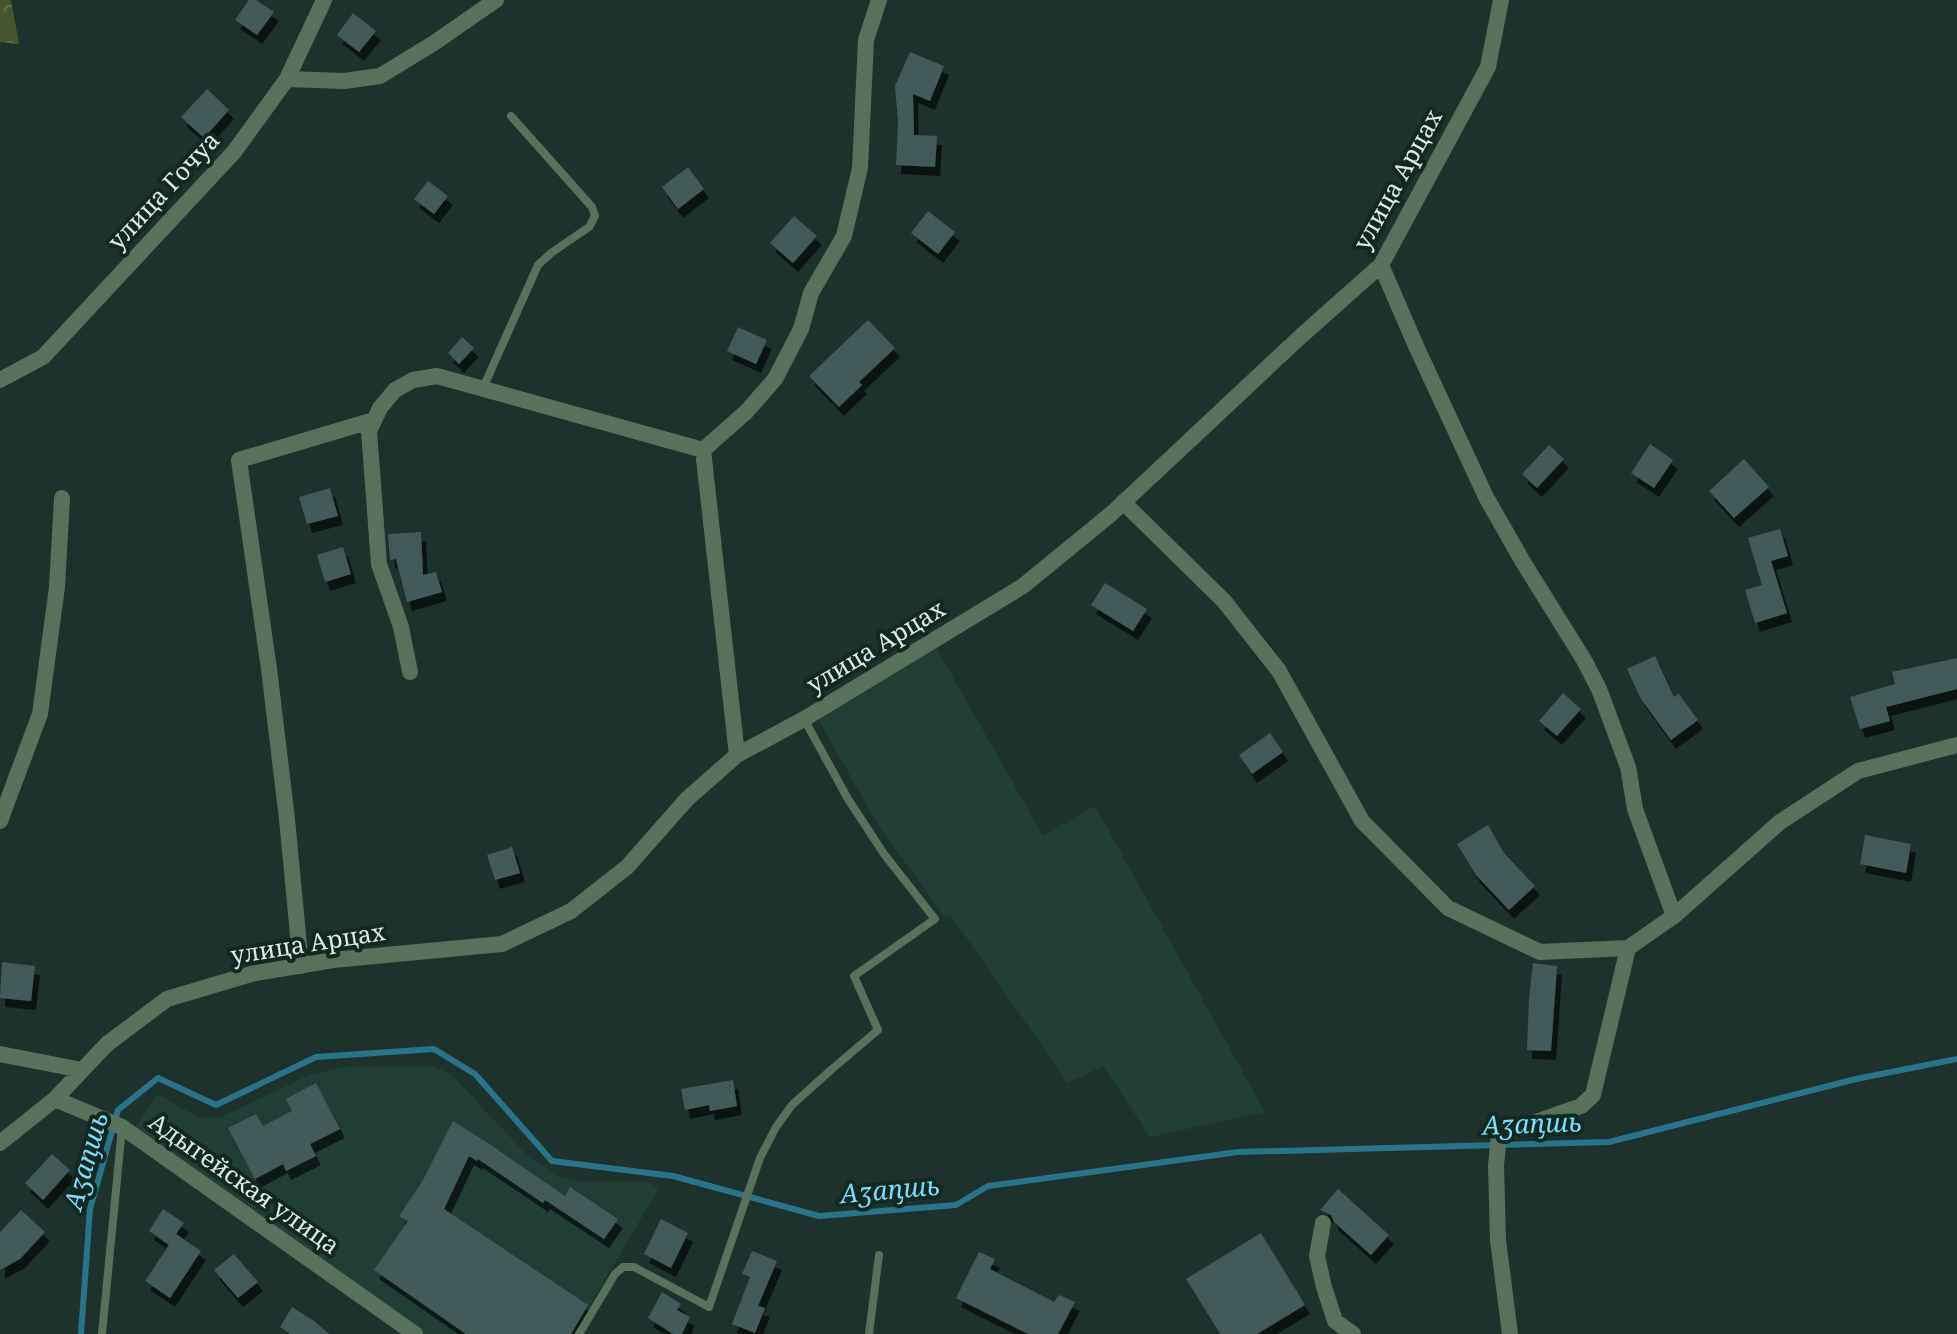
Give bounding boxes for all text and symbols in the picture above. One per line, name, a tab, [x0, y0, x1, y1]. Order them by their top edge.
street label: улица Арцах	[1344, 103, 1449, 255]
street label: улица Гочуа	[100, 124, 226, 256]
street label: улица Арцах	[800, 591, 951, 700]
street label: улица Арцах	[228, 914, 387, 971]
water label: Аӡаԥшь	[1479, 1103, 1583, 1143]
street label: Адыгейская улица	[143, 1105, 347, 1261]
water label: Аӡаԥшь	[53, 1108, 116, 1216]
water label: Аӡаԥшь	[837, 1167, 941, 1211]

